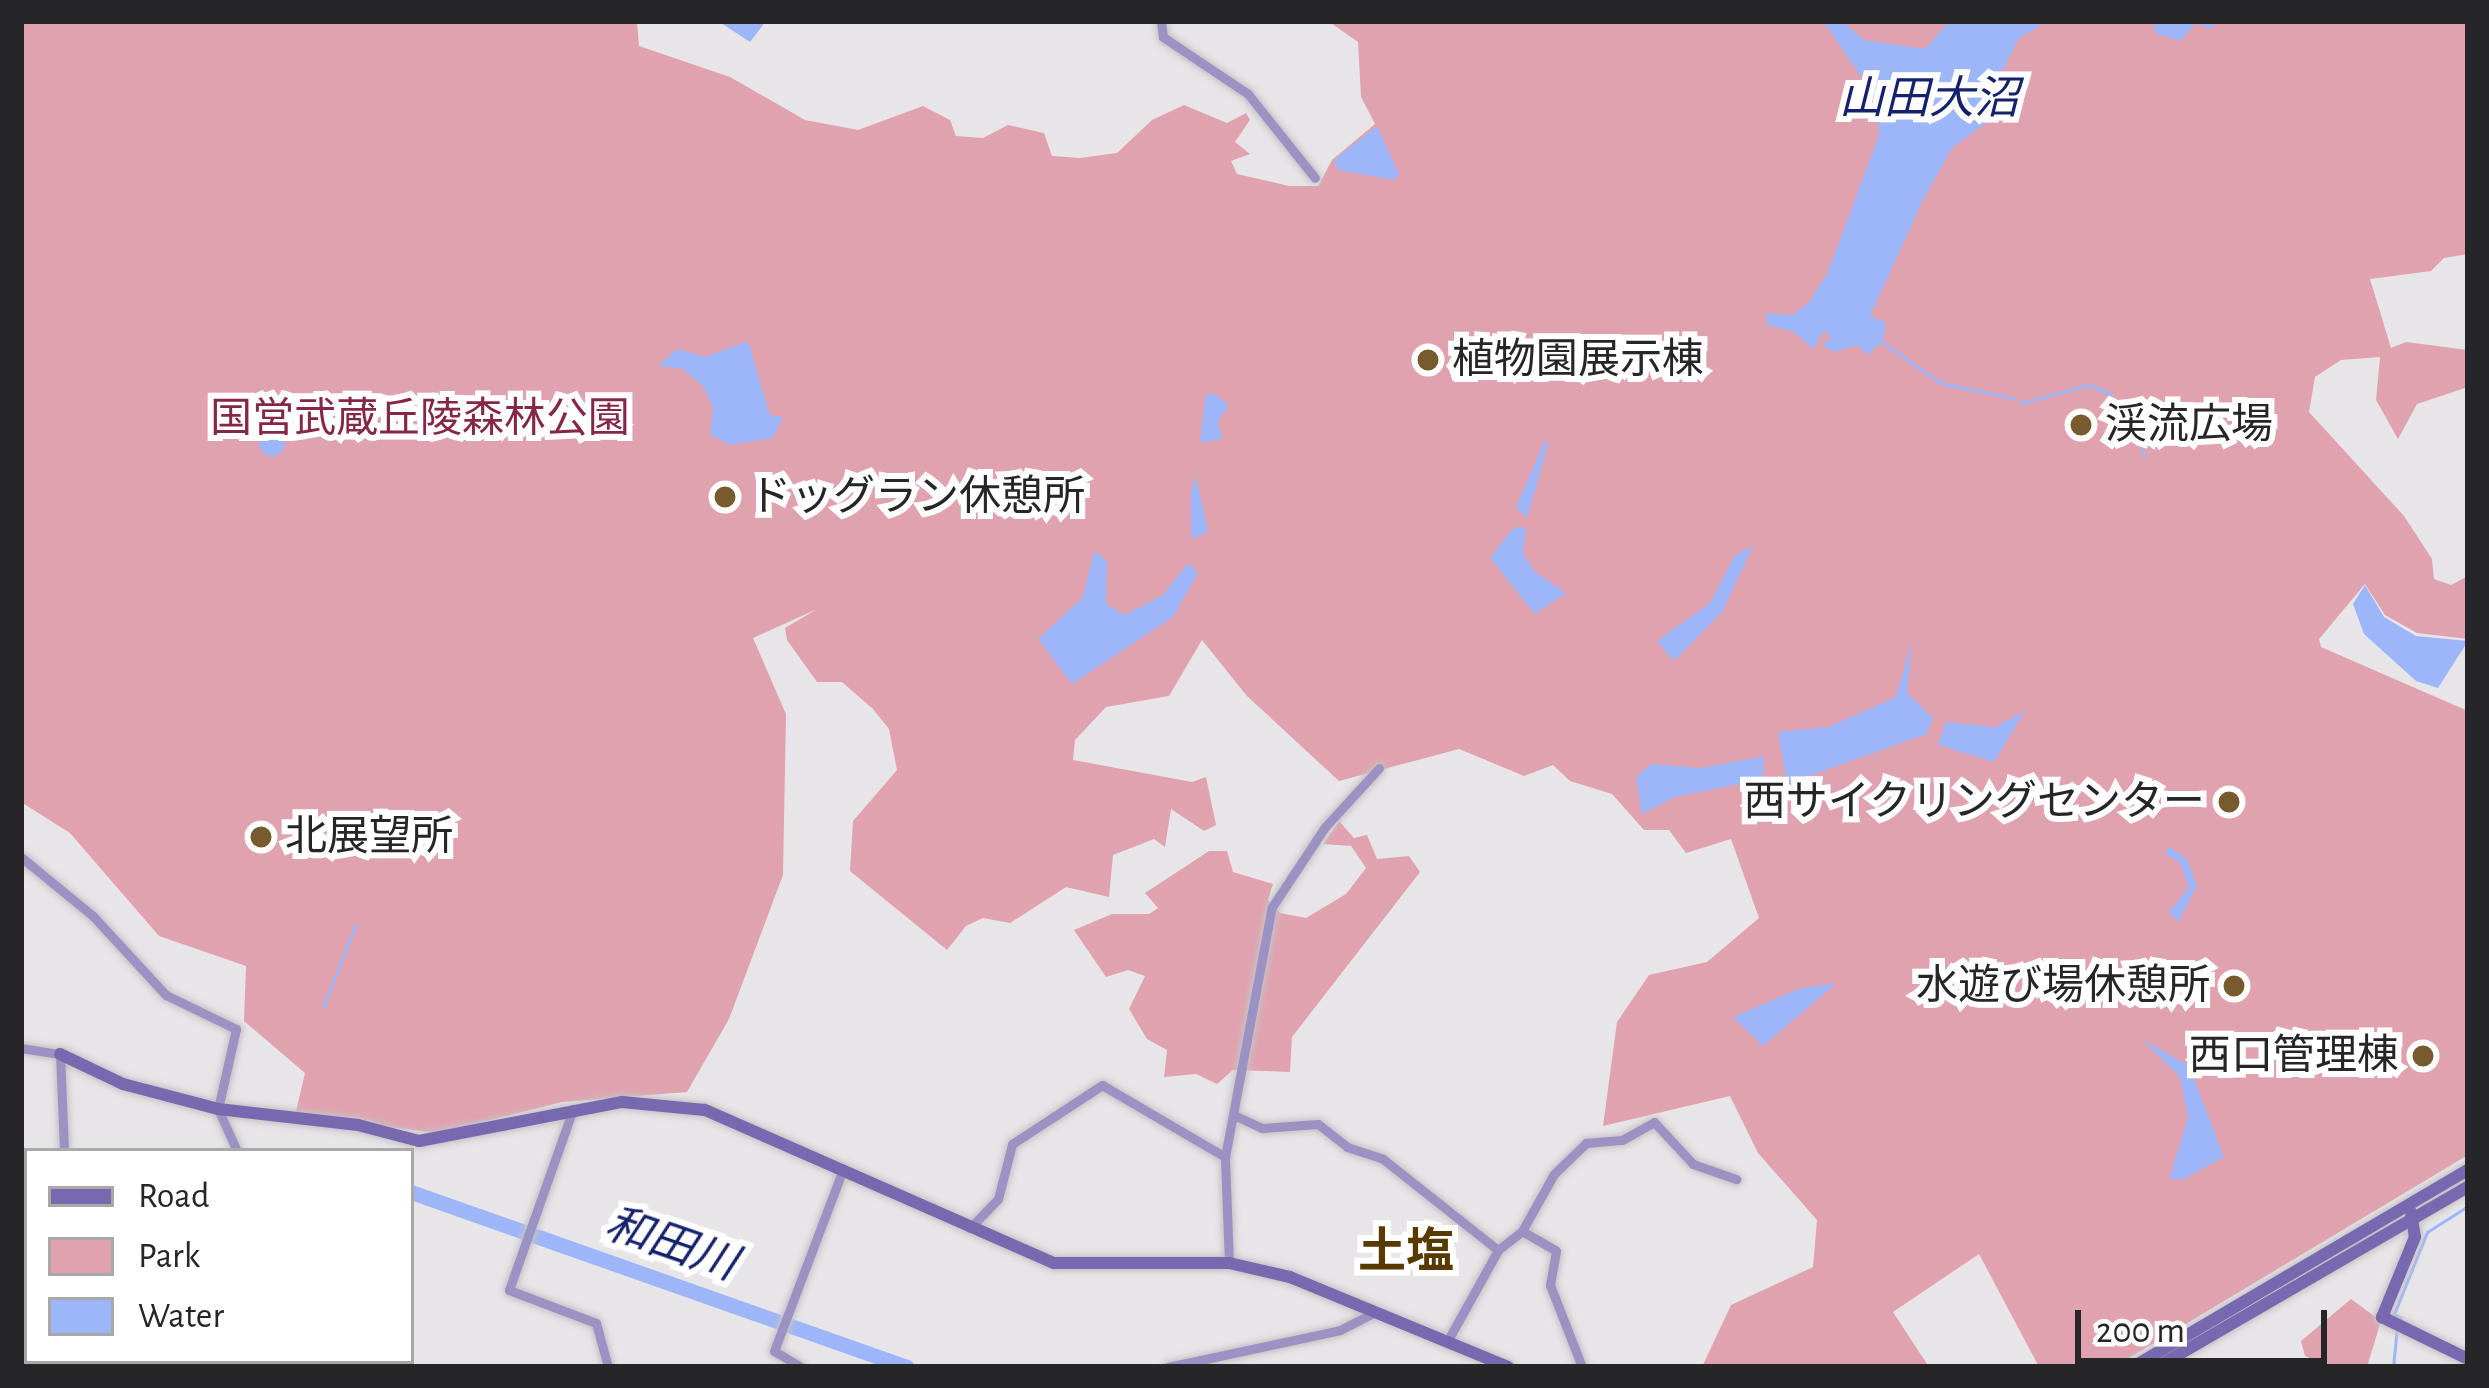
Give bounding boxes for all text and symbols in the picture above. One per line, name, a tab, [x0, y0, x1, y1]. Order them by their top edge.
water label: 山田大沼	[1839, 73, 2019, 127]
place label: 植物園展示棟	[1452, 335, 1704, 385]
marker: 植物園展示棟	[1415, 347, 1441, 373]
park label: 国営武蔵丘陵森林公園	[210, 394, 630, 444]
place label: 渓流広場	[2105, 400, 2273, 450]
marker: 渓流広場	[2068, 412, 2094, 438]
place label: ドッグラン休憩所	[749, 472, 1085, 522]
marker: ドッグラン休憩所	[712, 484, 738, 510]
place label: 西サイクリングセンター	[1743, 777, 2205, 827]
marker: 西サイクリングセンター	[2216, 789, 2242, 815]
place label: 北展望所	[285, 812, 453, 862]
marker: 北展望所	[248, 824, 274, 850]
place label: 水遊び場休憩所	[1916, 961, 2210, 1011]
marker: 水遊び場休憩所	[2221, 973, 2247, 999]
place label: 西口管理棟	[2189, 1031, 2399, 1081]
marker: 西口管理棟	[2410, 1043, 2436, 1069]
legend	[24, 1148, 414, 1364]
text: Road	[138, 1178, 210, 1214]
water label: 和田川	[598, 1197, 744, 1293]
district label: 土塩	[1358, 1225, 1454, 1283]
text: Park	[138, 1238, 200, 1274]
scale bar	[2081, 1286, 2333, 1360]
text: Water	[138, 1298, 224, 1334]
text: 200 m	[2096, 1313, 2185, 1349]

